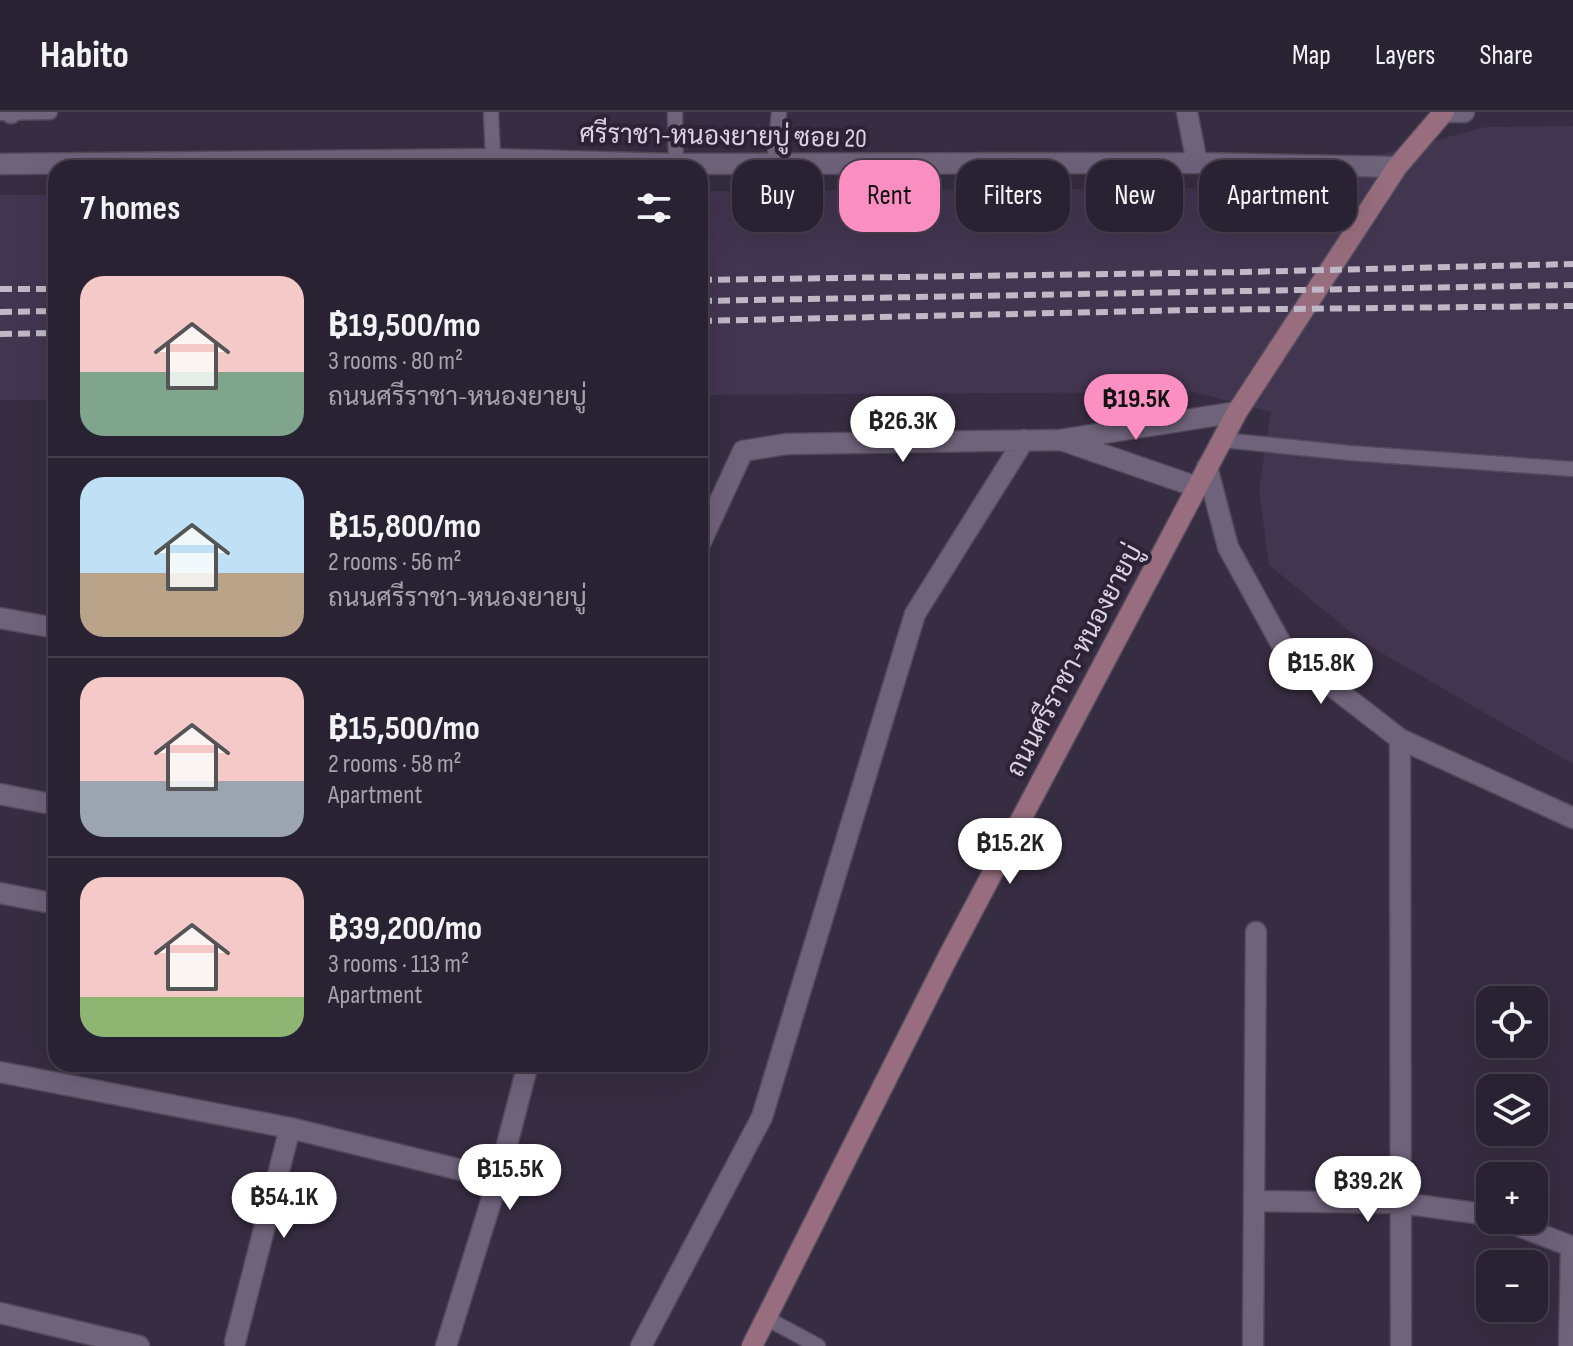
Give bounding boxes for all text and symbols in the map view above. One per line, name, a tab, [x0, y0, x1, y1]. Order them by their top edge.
text: Habito	[40, 33, 129, 78]
text: Map	[1292, 39, 1331, 72]
text: Layers	[1375, 39, 1435, 72]
text: Share	[1479, 39, 1533, 72]
street label: ศรีราชา-หนองยายบู่ ซอย 20	[579, 117, 867, 156]
chip: Buy	[732, 160, 823, 232]
chip: Rent	[839, 160, 940, 232]
chip: Filters	[956, 160, 1070, 232]
chip: New	[1086, 160, 1183, 232]
chip: Apartment	[1199, 160, 1357, 232]
icon: filters	[632, 186, 676, 230]
text: 7 homes	[80, 188, 180, 229]
text: ฿19,500/mo	[328, 305, 480, 346]
icon: home	[144, 308, 240, 404]
text: 3 rooms · 80 m²	[328, 346, 463, 377]
pin: ฿19.5K	[1071, 374, 1201, 442]
text: ถนนศรีราชา-หนองยายบู่	[328, 382, 587, 413]
text: ฿19.5K	[1102, 384, 1170, 415]
pin: ฿26.3K	[838, 396, 968, 464]
text: ฿26.3K	[868, 406, 938, 437]
text: ฿15,800/mo	[328, 506, 481, 547]
icon: home	[144, 509, 240, 605]
street label: ถนนศรีราชา-หนองยายบู่	[999, 538, 1150, 783]
text: 2 rooms · 56 m²	[328, 547, 462, 578]
text: ถนนศรีราชา-หนองยายบู่	[328, 583, 587, 614]
pin: ฿15.8K	[1256, 638, 1386, 706]
text: ฿15.8K	[1287, 648, 1355, 679]
text: ฿15,500/mo	[328, 708, 480, 749]
icon: home	[144, 709, 240, 805]
text: 2 rooms · 58 m²	[328, 749, 462, 780]
text: Apartment	[328, 780, 422, 811]
pin: ฿15.2K	[945, 818, 1075, 886]
text: ฿15.2K	[976, 828, 1044, 859]
text: ฿39,200/mo	[328, 908, 482, 949]
icon: home	[144, 909, 240, 1005]
text: 3 rooms · 113 m²	[328, 949, 469, 980]
text: Apartment	[328, 980, 422, 1011]
map controls	[1476, 986, 1548, 1322]
button: locate	[1476, 986, 1548, 1058]
button: layers	[1476, 1074, 1548, 1146]
pin: ฿15.5K	[445, 1144, 575, 1212]
text: ฿15.5K	[476, 1154, 544, 1185]
pin: ฿39.2K	[1303, 1156, 1433, 1224]
button: +	[1476, 1162, 1548, 1234]
text: ฿39.2K	[1333, 1166, 1403, 1197]
pin: ฿54.1K	[219, 1172, 349, 1240]
text: ฿54.1K	[250, 1182, 318, 1213]
button: −	[1476, 1250, 1548, 1322]

